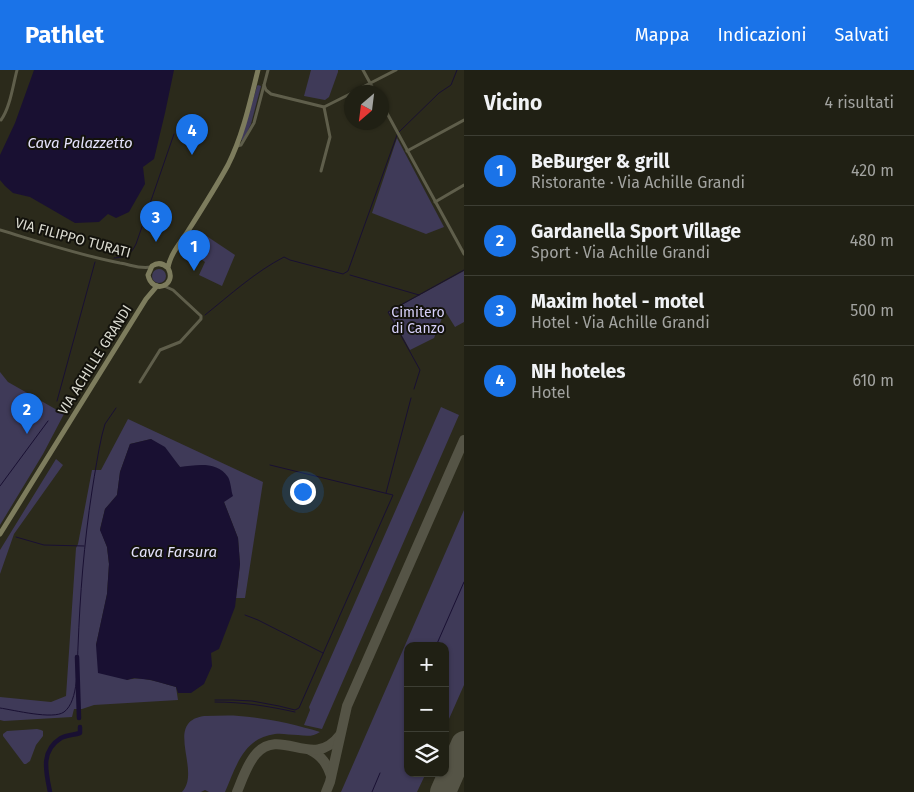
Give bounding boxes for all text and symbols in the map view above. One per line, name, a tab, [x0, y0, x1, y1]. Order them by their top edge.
text: Pathlet	[25, 21, 104, 49]
text: Mappa	[635, 24, 690, 46]
text: Indicazioni	[718, 24, 807, 46]
text: Salvati	[835, 24, 889, 46]
north arrow	[344, 85, 389, 130]
text: Vicino	[484, 90, 542, 116]
text: 4 risultati	[824, 93, 894, 112]
pin: 4	[176, 114, 208, 155]
water label: Cava Palazzetto	[27, 134, 133, 152]
text: BeBurger & grill	[531, 150, 670, 173]
text: 1	[496, 161, 504, 180]
text: 420 m	[851, 161, 894, 180]
text: Ristorante · Via Achille Grandi	[531, 173, 745, 192]
pin: 3	[140, 201, 172, 242]
street label: VIA FILIPPO TURATI	[13, 214, 133, 262]
text: Gardanella Sport Village	[531, 220, 741, 243]
pin: 1	[178, 230, 210, 271]
text: 2	[496, 231, 504, 250]
text: 480 m	[850, 231, 894, 250]
text: Sport · Via Achille Grandi	[531, 243, 710, 262]
text: Maxim hotel - motel	[531, 290, 704, 313]
text: 3	[496, 301, 504, 320]
text: 500 m	[850, 301, 894, 320]
street label: VIA ACHILLE GRANDI	[54, 302, 136, 418]
park label: Cimitero di Canzo	[391, 304, 445, 337]
text: Hotel · Via Achille Grandi	[531, 313, 710, 332]
text: NH hoteles	[531, 360, 626, 383]
text: 4	[495, 371, 505, 390]
text: 610 m	[852, 371, 894, 390]
text: Hotel	[531, 383, 570, 402]
pin: 2	[11, 393, 43, 434]
your location	[290, 479, 316, 505]
water label: Cava Farsura	[131, 543, 217, 561]
map controls	[404, 642, 449, 777]
button: +	[404, 642, 449, 687]
button: −	[404, 687, 449, 732]
button: layers	[404, 732, 449, 777]

